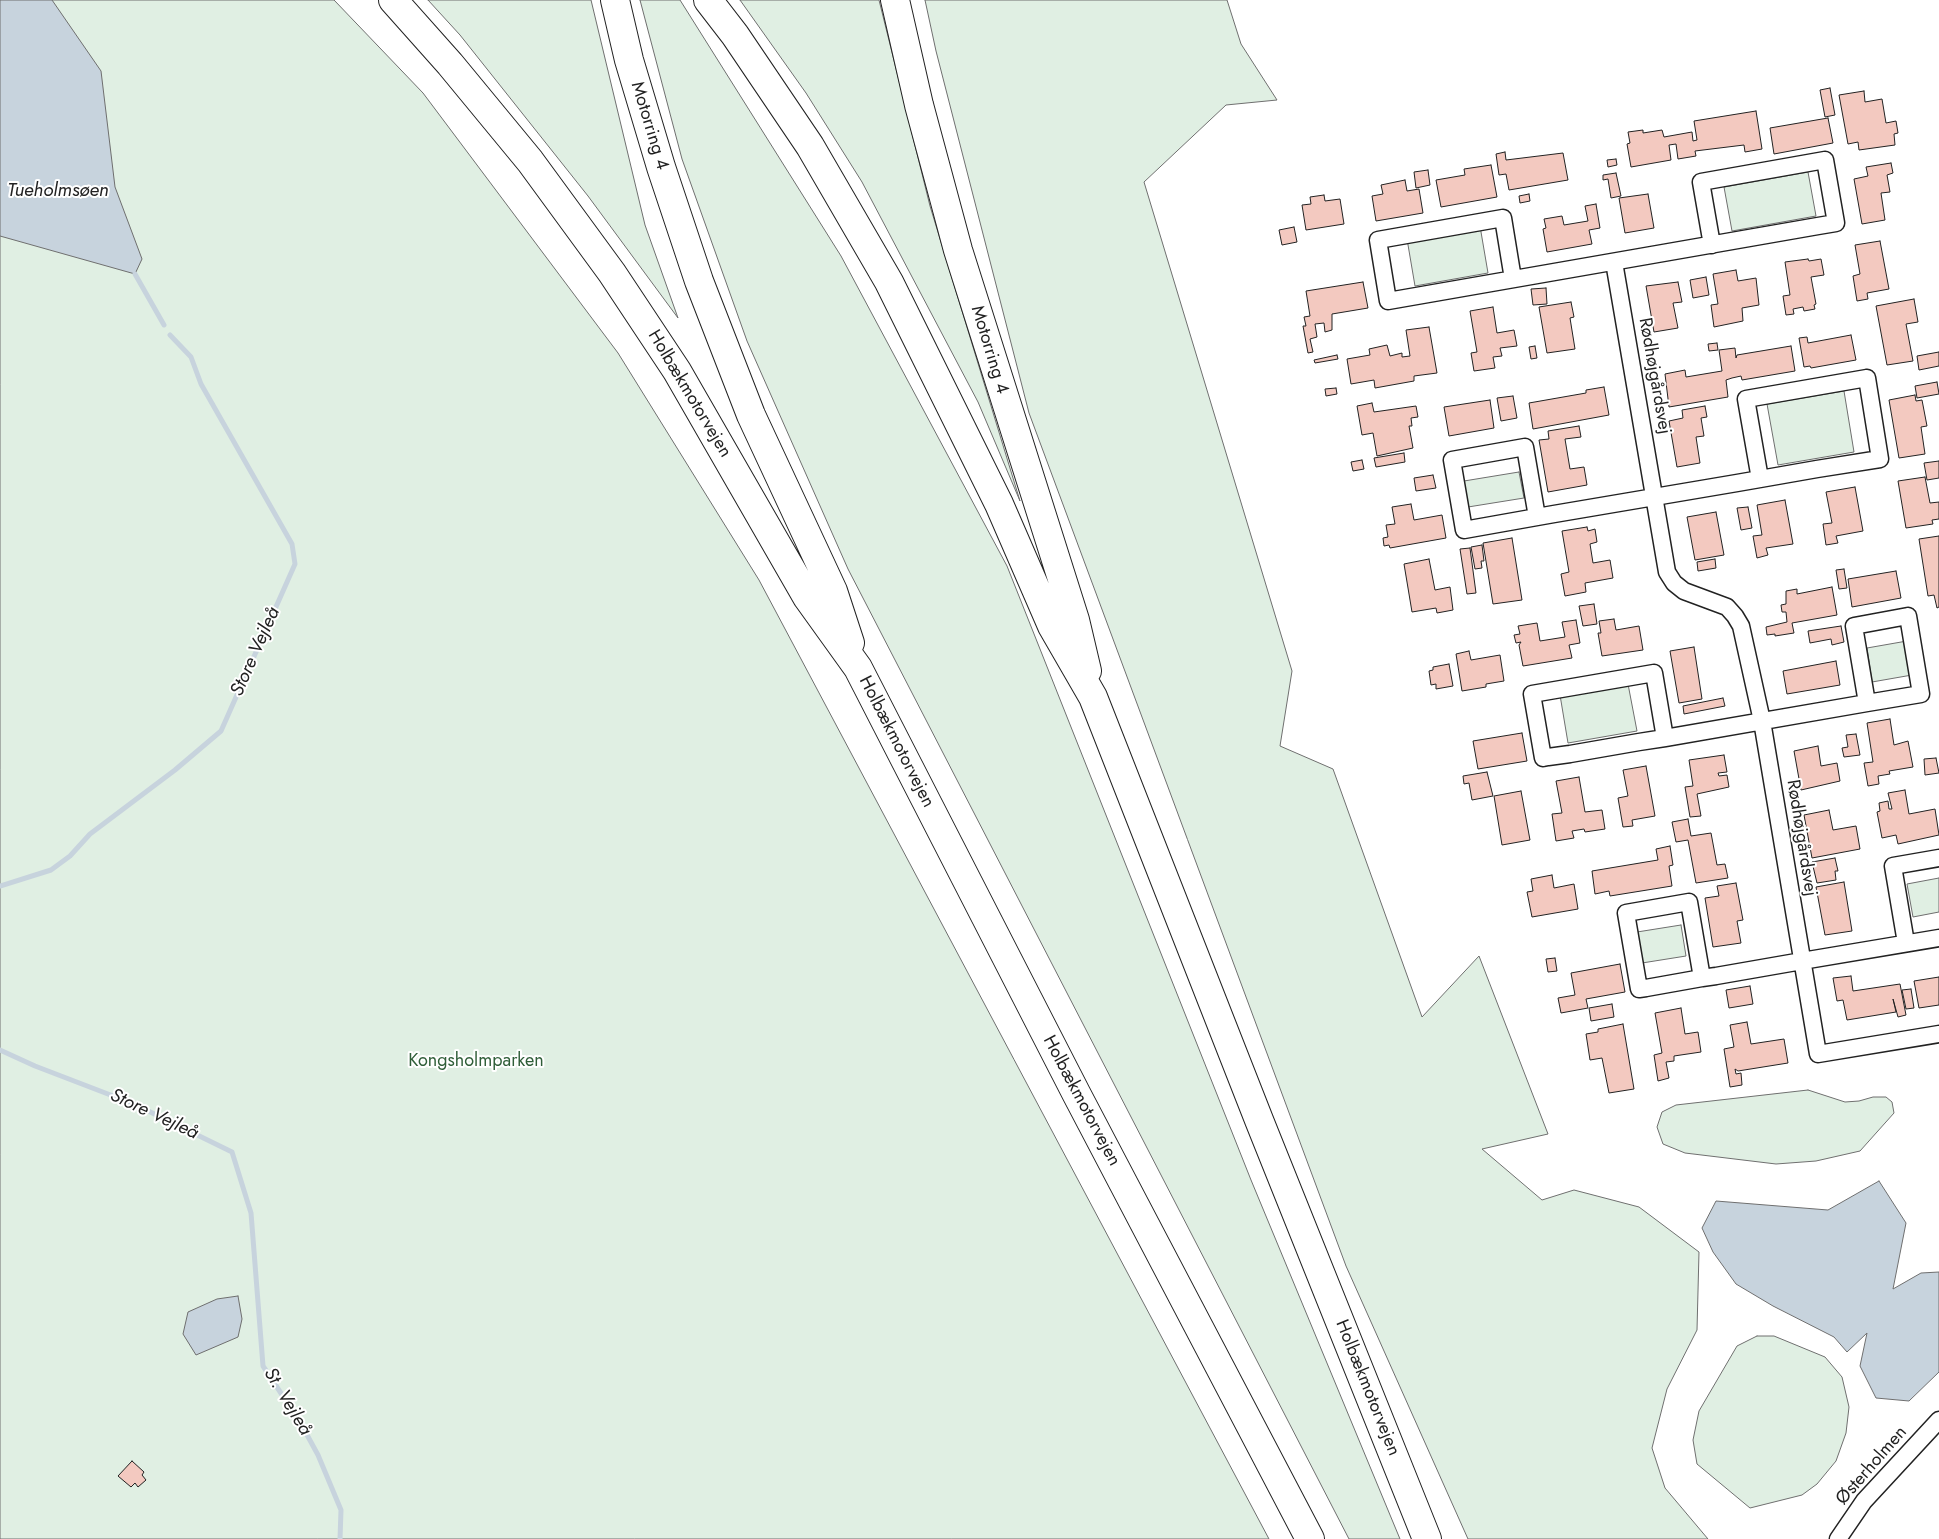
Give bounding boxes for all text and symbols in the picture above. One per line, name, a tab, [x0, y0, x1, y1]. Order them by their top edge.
street label: Motorring 4	[625, 79, 673, 173]
water label: Tueholmsøen	[7, 180, 109, 202]
street label: Motorring 4	[965, 303, 1013, 397]
street label: Rødhøjgårdsvej	[1633, 316, 1675, 436]
street label: Holbækmotorvejen	[642, 326, 736, 462]
water label: Store Vejleå	[226, 604, 286, 700]
street label: Holbækmotorvejen	[854, 673, 938, 811]
street label: Rødhøjgårdsvej	[1781, 778, 1821, 898]
street label: Holbækmotorvejen	[1037, 1032, 1125, 1170]
park label: Kongsholmparken	[408, 1051, 544, 1073]
water label: Store Vejleå	[106, 1085, 202, 1145]
street label: Holbækmotorvejen	[1330, 1317, 1404, 1459]
water label: St. Vejleå	[258, 1364, 316, 1440]
street label: Østerholmen	[1832, 1422, 1912, 1510]

